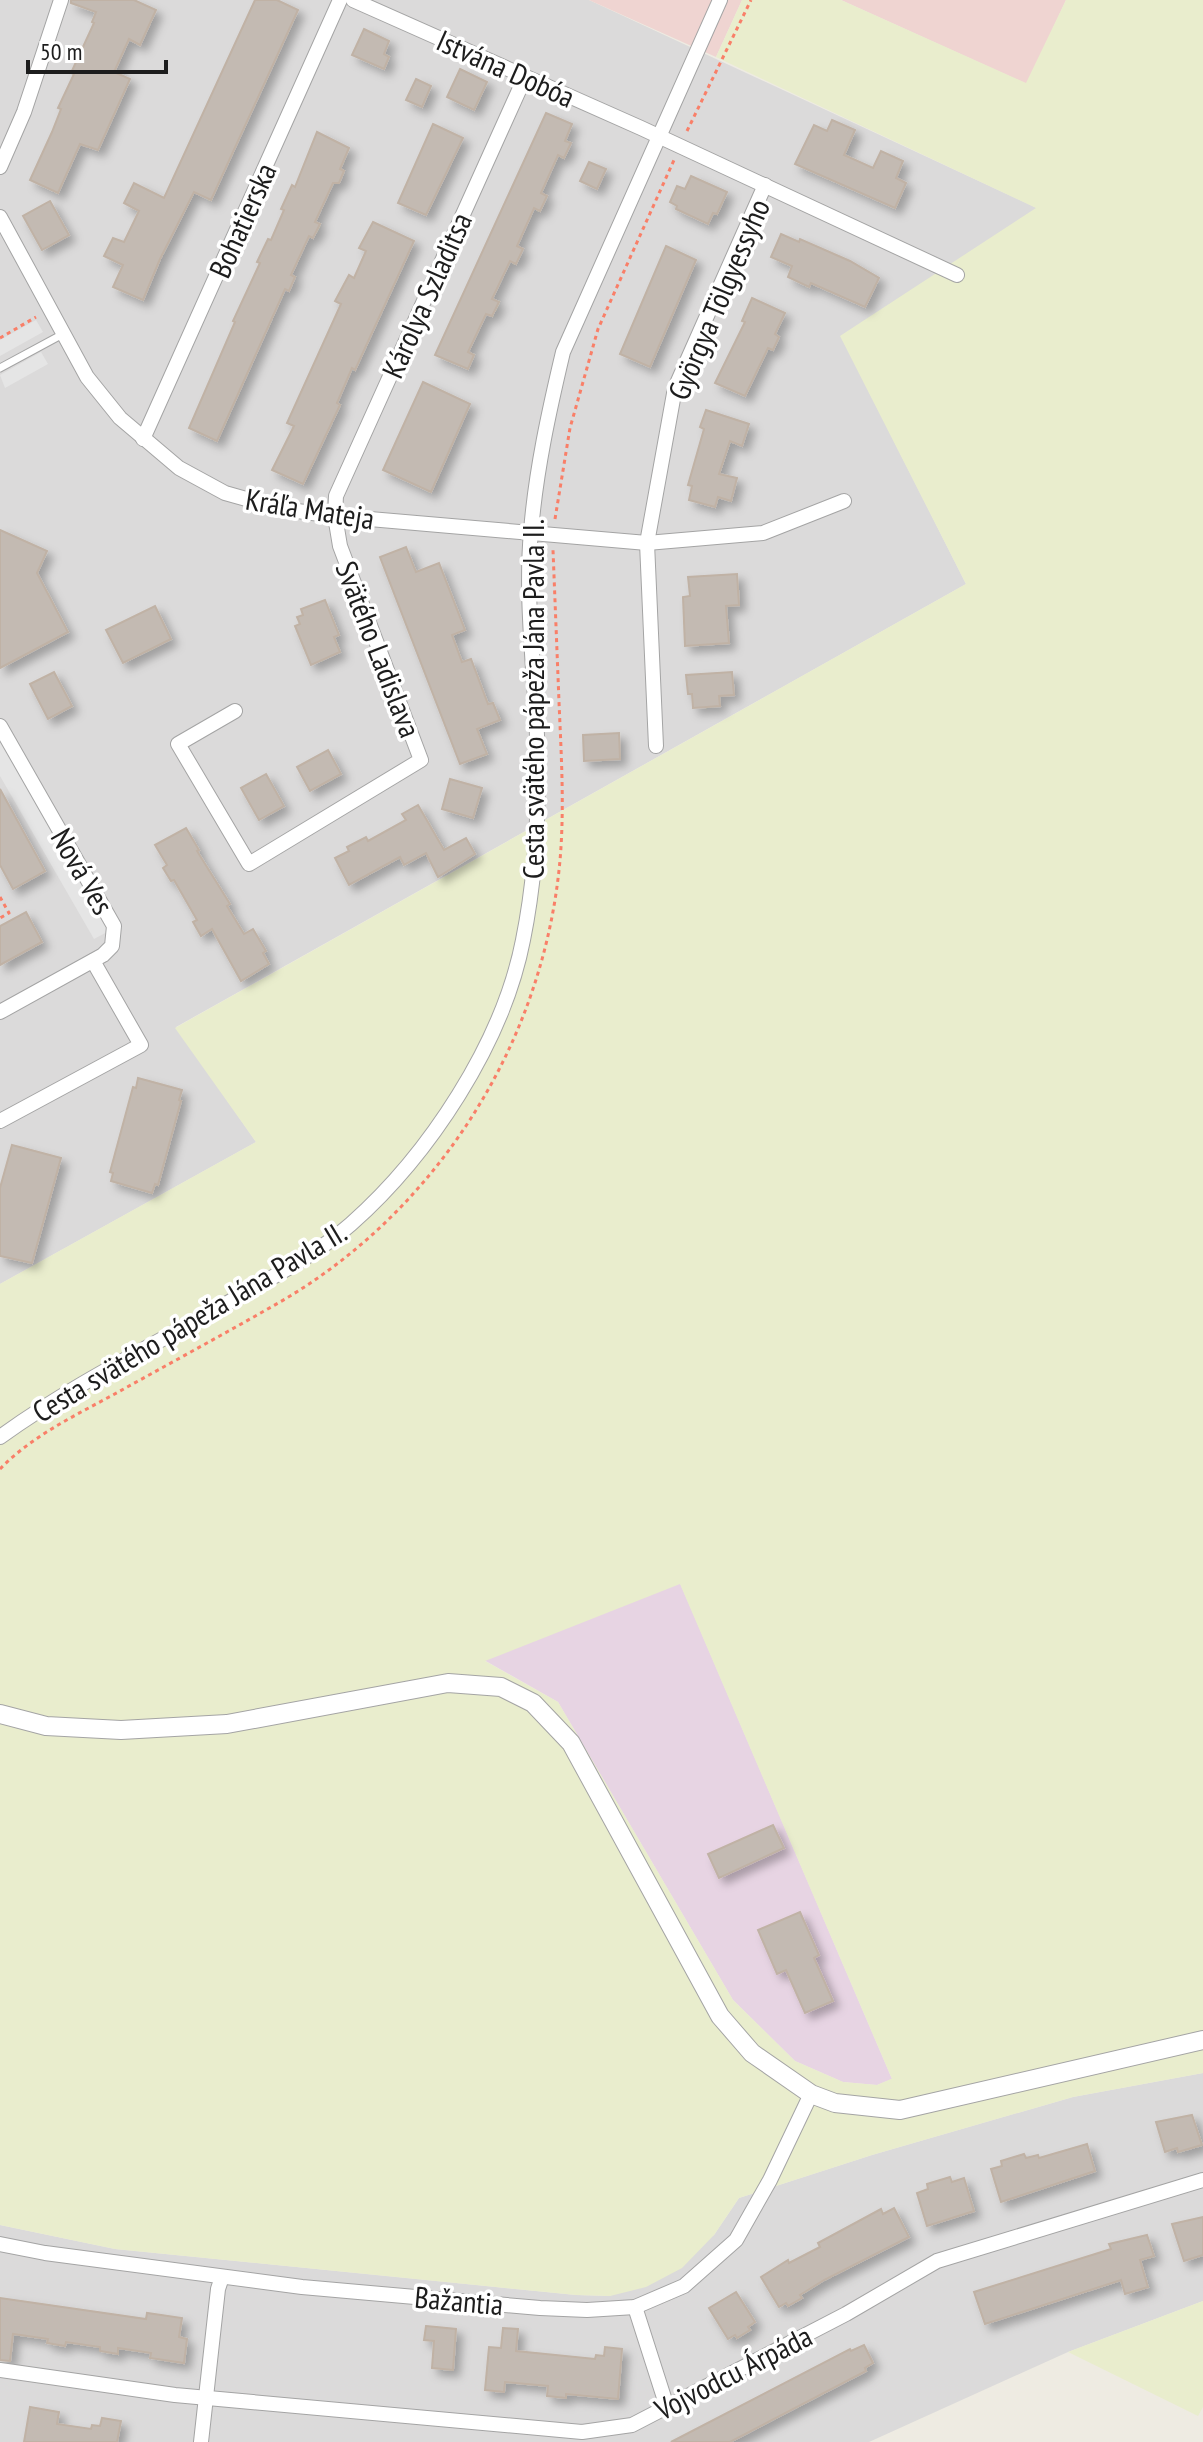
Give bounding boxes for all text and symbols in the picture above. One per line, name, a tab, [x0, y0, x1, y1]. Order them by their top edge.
street label: Istvána Dobóa	[431, 20, 581, 116]
scale bar	[28, 24, 166, 74]
text: 50 m	[40, 36, 82, 67]
street label: Bohatierska	[199, 157, 285, 283]
street label: Györgya Tölgyessyho	[658, 193, 778, 405]
street label: Károlya Szladitsa	[372, 206, 480, 384]
street label: Kráľa Mateja	[243, 479, 377, 537]
street label: Cesta svätého pápeža Jána Pavla II.	[513, 519, 552, 879]
street label: Svätého Ladislava	[328, 555, 430, 743]
street label: Nová Ves	[43, 821, 123, 921]
street label: Cesta svätého pápeža Jána Pavla II.	[25, 1212, 353, 1430]
street label: Bažantia	[413, 2277, 505, 2323]
street label: Vojvodcu Árpáda	[647, 2316, 818, 2429]

